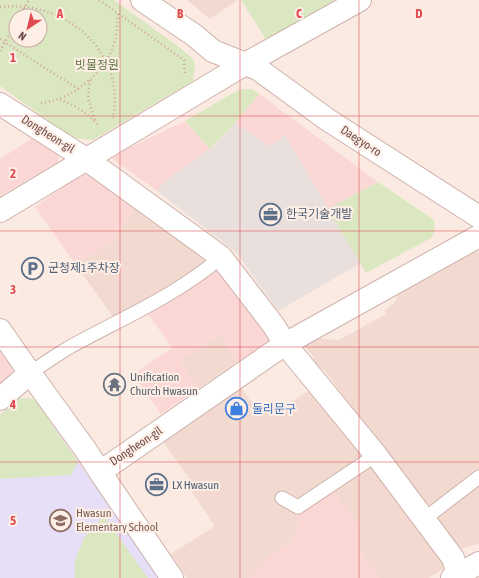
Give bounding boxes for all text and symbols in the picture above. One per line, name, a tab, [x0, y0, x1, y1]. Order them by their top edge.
text: A	[56, 6, 64, 21]
text: B	[177, 6, 184, 21]
text: C	[296, 6, 302, 21]
text: D	[415, 6, 423, 21]
north arrow	[8, 8, 48, 48]
text: N	[16, 29, 28, 43]
text: 1	[10, 50, 16, 65]
park label: 빗물정원	[75, 58, 119, 72]
street label: Dongheon-gil	[19, 112, 78, 156]
street label: Daegyo-ro	[338, 123, 384, 159]
text: 2	[10, 166, 16, 181]
office icon: 한국기술개발	[257, 201, 283, 227]
place label: 한국기술개발	[286, 207, 352, 221]
parking icon: 군청제1주차장	[20, 255, 46, 281]
place label: 군청제1주차장	[48, 261, 120, 275]
text: 3	[10, 282, 16, 297]
place label: Unification Church Hwasun	[130, 370, 198, 398]
temple icon: Unification Church Hwasun	[102, 371, 128, 397]
shop icon: 둘리문구	[224, 396, 250, 422]
text: 4	[9, 397, 16, 412]
place label: 둘리문구	[252, 402, 296, 416]
street label: Dongheon-gil	[107, 423, 166, 469]
office icon: LX Hwasun	[144, 472, 170, 498]
place label: LX Hwasun	[172, 478, 219, 492]
place label: Hwasun Elementary School	[76, 506, 159, 534]
school or university icon: Hwasun Elementary School	[47, 507, 73, 533]
text: 5	[10, 513, 16, 528]

